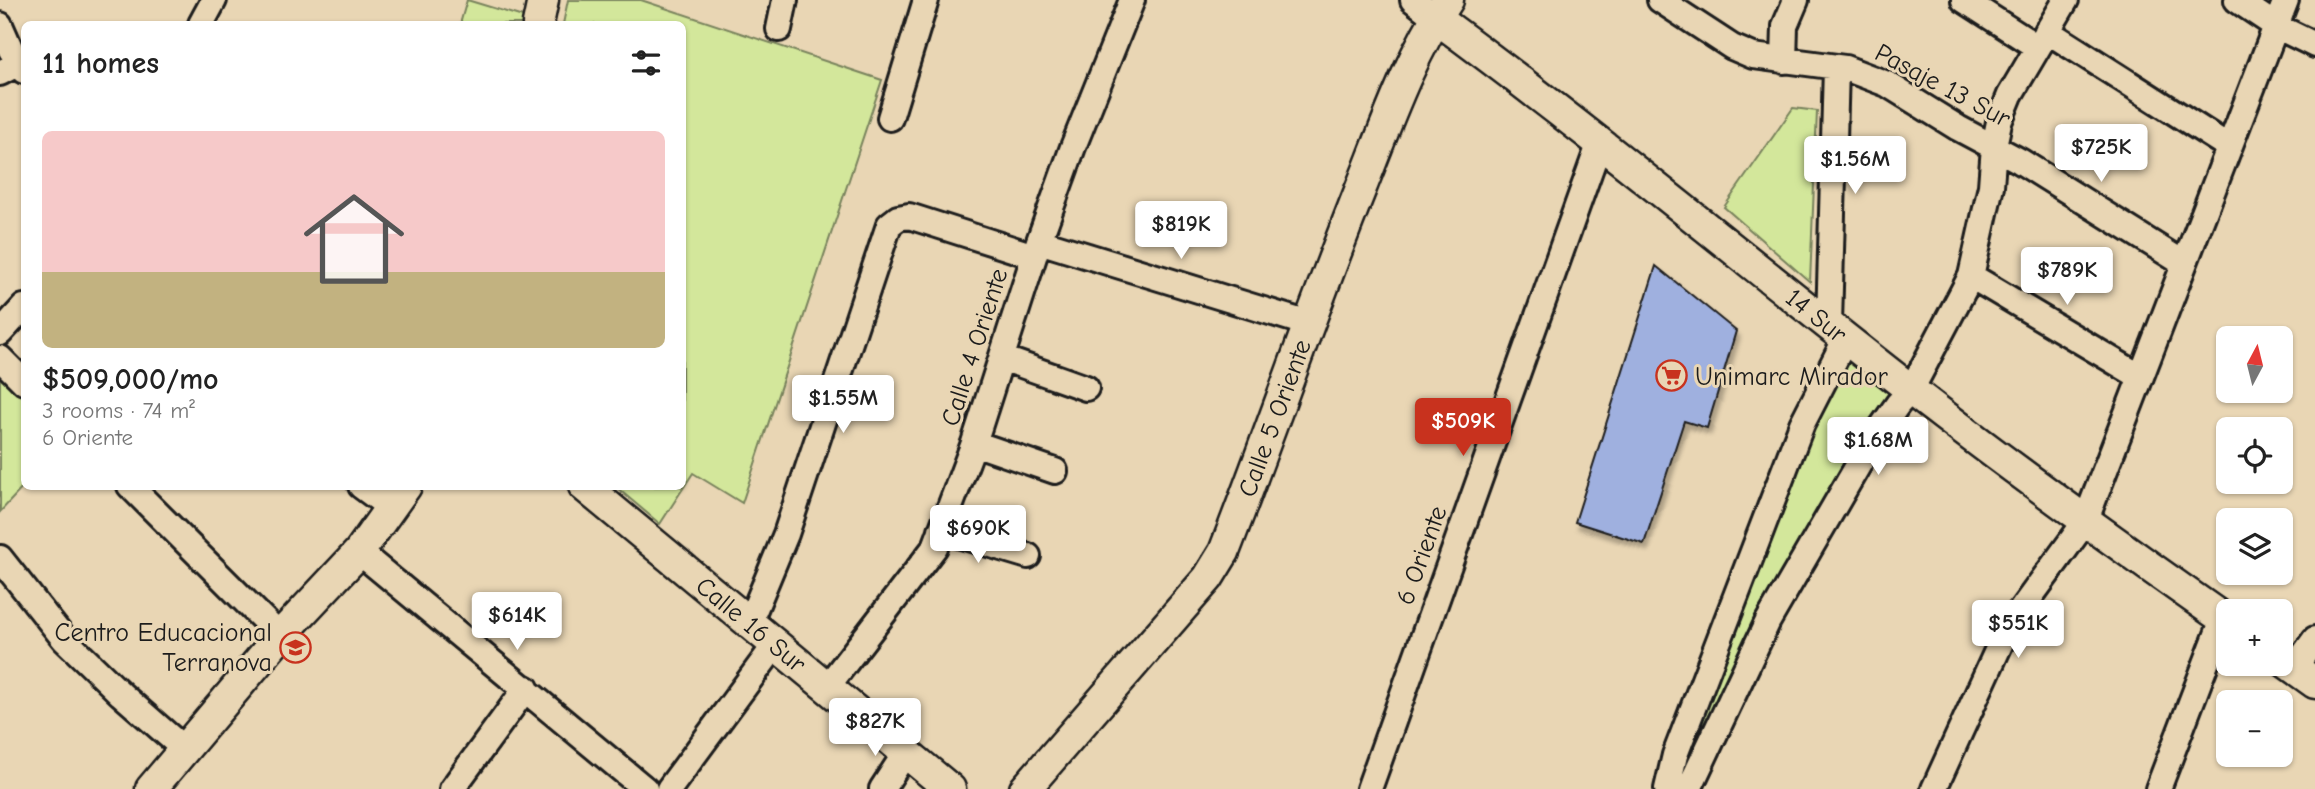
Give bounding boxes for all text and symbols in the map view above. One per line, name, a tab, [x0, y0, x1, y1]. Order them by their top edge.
street label: Pasaje 13 Sur	[1870, 38, 2016, 134]
icon: filters	[627, 44, 665, 82]
text: 11 homes	[42, 46, 159, 81]
pin: $725K	[2052, 124, 2150, 184]
text: $725K	[2071, 133, 2131, 160]
pin: $1.56M	[1798, 136, 1912, 196]
text: $1.56M	[1820, 145, 1890, 172]
icon: home	[291, 176, 417, 302]
pin: $819K	[1132, 202, 1230, 261]
text: $819K	[1151, 210, 1211, 237]
pin: $789K	[2018, 247, 2116, 307]
text: $789K	[2037, 256, 2097, 283]
street label: Calle 4 Oriente	[935, 265, 1015, 430]
street label: 14 Sur	[1779, 283, 1853, 350]
north arrow	[2216, 326, 2292, 402]
map controls	[2216, 326, 2293, 767]
street label: Calle 5 Oriente	[1232, 336, 1318, 501]
supermarket icon: Unimarc Mirador	[1655, 359, 1689, 393]
text: $509,000/mo	[42, 362, 219, 397]
place label: Unimarc Mirador	[1695, 362, 1888, 392]
pin: $1.55M	[786, 376, 900, 435]
text: $1.55M	[808, 384, 878, 411]
text: 3 rooms · 74 m²	[42, 397, 195, 424]
pin: $509K	[1414, 398, 1512, 458]
text: $509K	[1431, 407, 1495, 434]
button: locate	[2216, 417, 2293, 494]
pin: $1.68M	[1821, 418, 1935, 477]
text: 6 Oriente	[42, 424, 133, 451]
text: $1.68M	[1843, 426, 1913, 453]
street label: 6 Oriente	[1390, 502, 1454, 609]
pin: $690K	[929, 505, 1027, 565]
button: layers	[2216, 508, 2293, 585]
text: $690K	[946, 514, 1010, 541]
street label: Calle 16 Sur	[690, 571, 812, 680]
pin: $614K	[468, 592, 566, 652]
button: +	[2216, 599, 2293, 676]
pin: $551K	[1969, 600, 2067, 660]
text: $614K	[488, 601, 546, 628]
text: $551K	[1988, 609, 2048, 636]
place label: Centro Educacional Terranova	[55, 618, 272, 678]
school or university icon: Centro Educacional Terranova	[278, 630, 312, 664]
button: −	[2216, 690, 2293, 767]
pin: $827K	[826, 698, 924, 758]
text: $827K	[845, 707, 905, 734]

